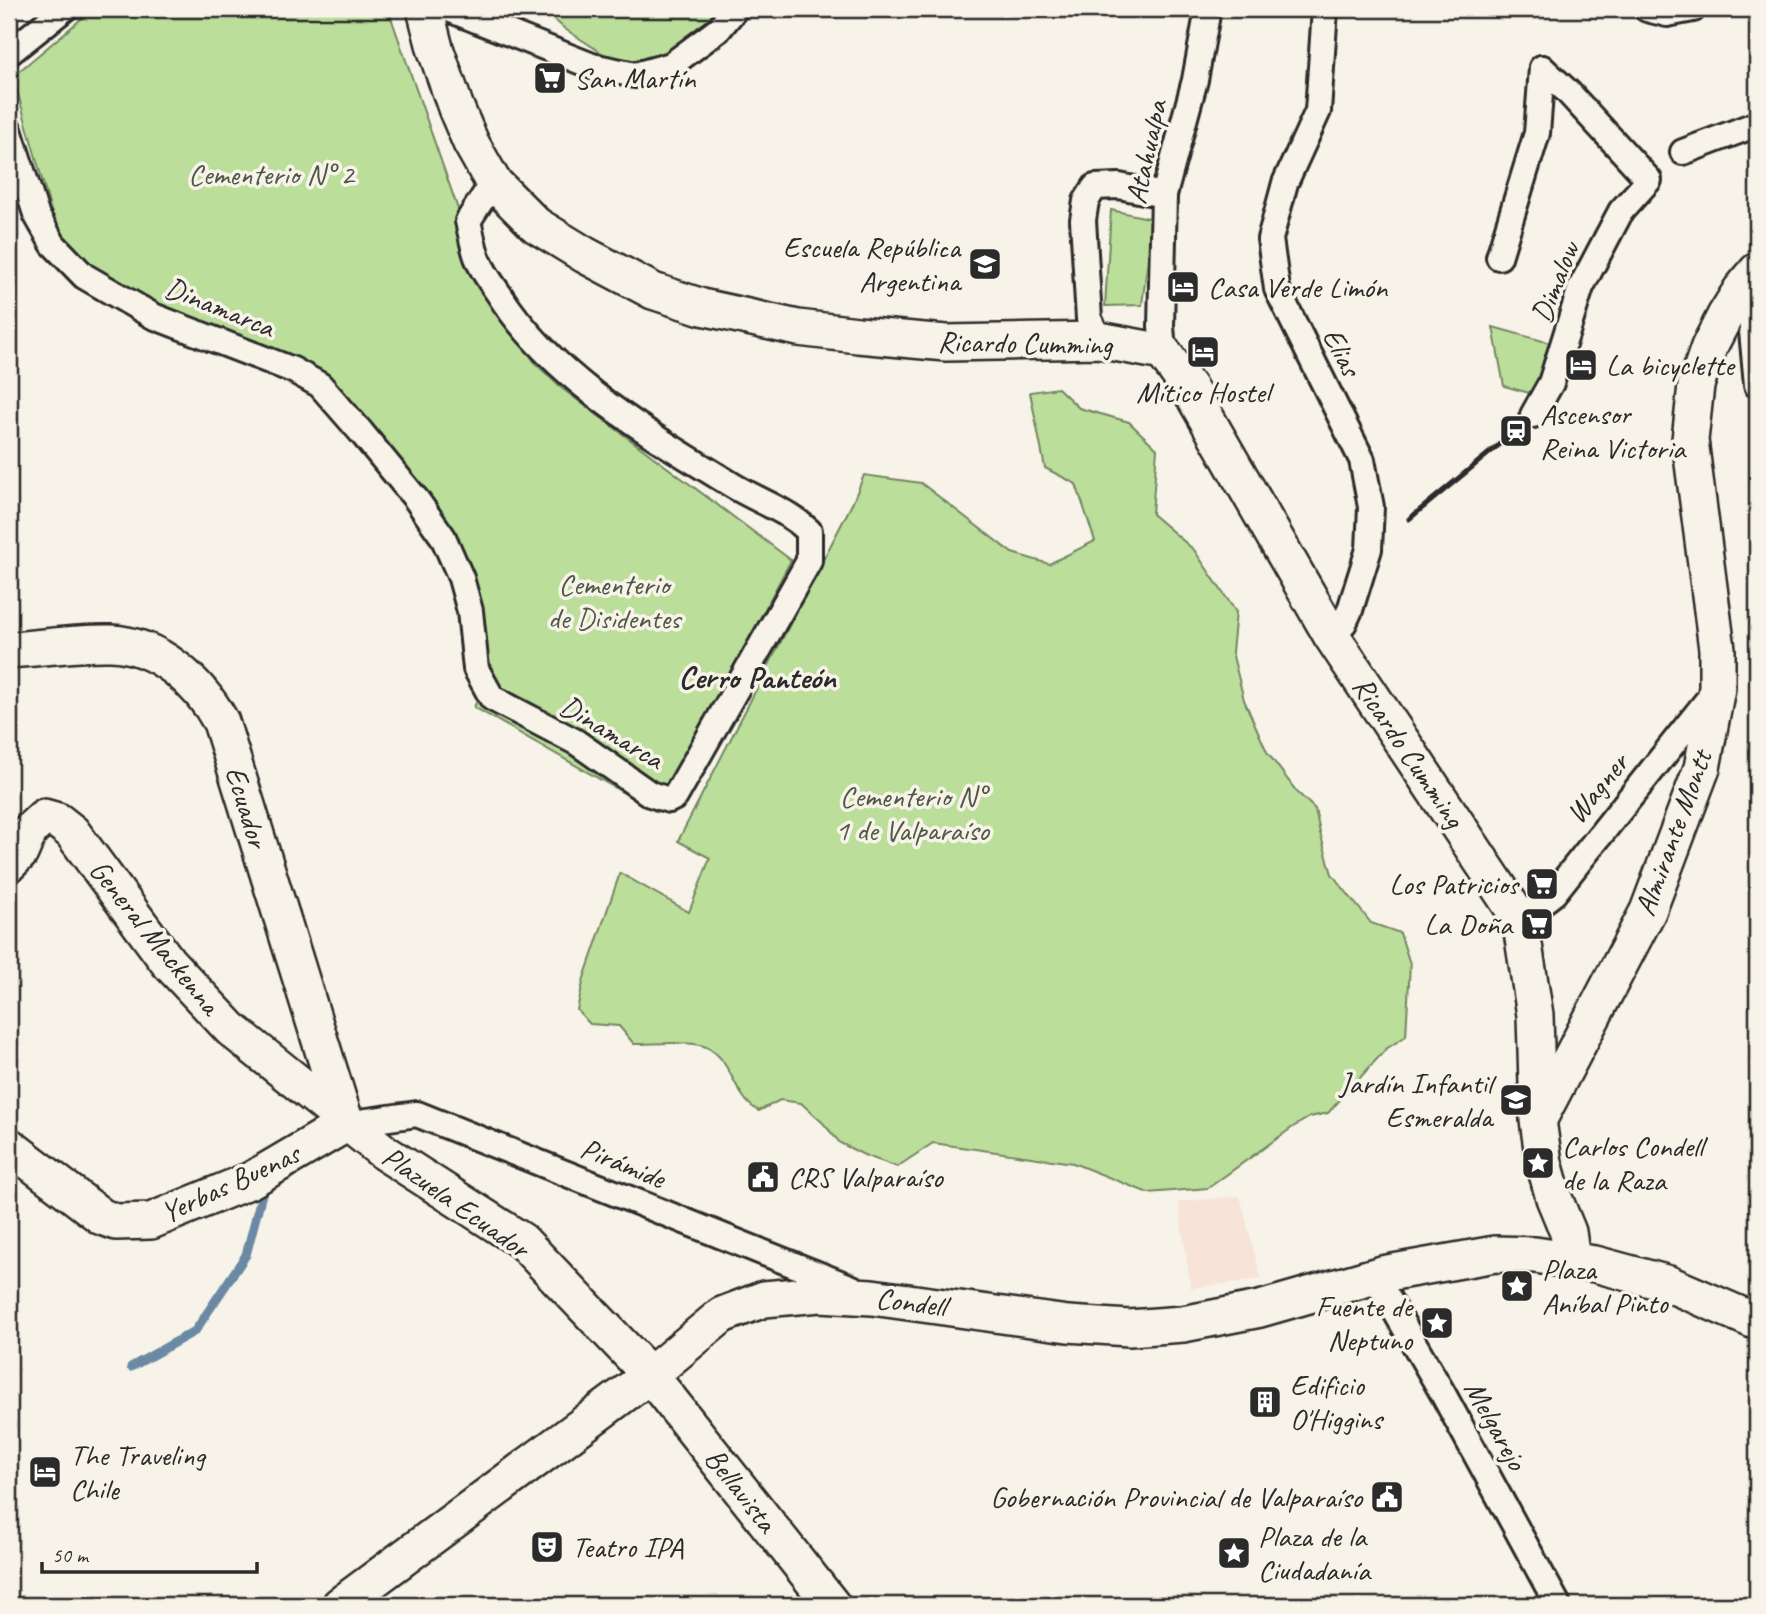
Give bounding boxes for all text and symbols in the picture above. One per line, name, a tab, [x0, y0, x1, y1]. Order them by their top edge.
supermarket icon: San Martín	[531, 59, 569, 97]
place label: San Martín	[574, 59, 697, 97]
street label: Atahualpa	[1117, 95, 1176, 207]
park label: Cementerio N° 2	[188, 155, 356, 193]
place label: Escuela República Argentina	[783, 228, 963, 300]
street label: Dimalow	[1522, 234, 1589, 328]
school or university icon: Escuela República Argentina	[966, 245, 1004, 283]
street label: Dinamarca	[160, 268, 282, 347]
hotel icon: Casa Verde Limón	[1164, 268, 1202, 306]
place label: Casa Verde Limón	[1208, 268, 1389, 306]
street label: Ricardo Cumming	[937, 322, 1114, 364]
street label: Elias	[1314, 322, 1371, 385]
hotel icon: Mítico Hostel	[1184, 333, 1222, 371]
hotel icon: La bicyclette	[1562, 346, 1600, 384]
place label: La bicyclette	[1606, 346, 1736, 384]
place label: Mítico Hostel	[1136, 373, 1275, 411]
place label: Ascensor Reina Victoria	[1540, 395, 1687, 467]
station icon: Ascensor Reina Victoria	[1497, 412, 1535, 450]
park label: Cementerio de Disidentes	[548, 565, 683, 637]
district label: Cerro Panteón	[678, 657, 837, 698]
street label: Ricardo Cumming	[1344, 669, 1474, 836]
street label: Dinamarca	[553, 686, 672, 779]
street label: Almirante Montt	[1626, 742, 1721, 921]
street label: Wagner	[1557, 743, 1638, 831]
street label: Ecuador	[217, 762, 278, 854]
park label: Cementerio N° 1 de Valparaíso	[835, 777, 991, 849]
street label: General Mackenna	[81, 852, 231, 1024]
place label: Los Patricios	[1389, 865, 1521, 903]
supermarket icon: Los Patricios	[1523, 865, 1561, 903]
place label: La Doña	[1424, 905, 1514, 943]
supermarket icon: La Doña	[1518, 905, 1556, 943]
place label: Jardín Infantil Esmeralda	[1338, 1064, 1497, 1136]
school or university icon: Jardín Infantil Esmeralda	[1497, 1081, 1535, 1119]
place label: Carlos Condell de la Raza	[1562, 1127, 1708, 1199]
street label: Pirámide	[575, 1129, 673, 1198]
street label: Yerbas Buenas	[155, 1133, 308, 1232]
street label: Plazuela Ecuador	[375, 1137, 539, 1268]
place icon: Carlos Condell de la Raza	[1519, 1144, 1557, 1182]
public building icon: CRS Valparaíso	[744, 1158, 782, 1196]
place label: CRS Valparaíso	[788, 1158, 944, 1196]
place label: Plaza Aníbal Pinto	[1542, 1250, 1669, 1322]
place icon: Plaza Aníbal Pinto	[1498, 1267, 1536, 1305]
street label: Condell	[874, 1279, 953, 1326]
place label: Fuente de Neptuno	[1316, 1287, 1414, 1359]
place icon: Fuente de Neptuno	[1418, 1304, 1456, 1342]
place label: Edificio O'Higgins	[1290, 1366, 1385, 1438]
street label: Melgarejo	[1456, 1374, 1537, 1478]
building icon: Edificio O'Higgins	[1246, 1383, 1284, 1421]
place label: The Traveling Chile	[70, 1436, 207, 1508]
street label: Bellavista	[696, 1440, 787, 1541]
hotel icon: The Traveling Chile	[26, 1453, 64, 1491]
place label: Gobernación Provincial de Valparaíso	[990, 1478, 1363, 1516]
public building icon: Gobernación Provincial de Valparaíso	[1368, 1478, 1406, 1516]
place label: Plaza de la Ciudadanía	[1258, 1517, 1372, 1589]
theatre icon: Teatro IPA	[528, 1528, 566, 1566]
place label: Teatro IPA	[572, 1528, 684, 1566]
scale bar	[42, 1530, 257, 1574]
place icon: Plaza de la Ciudadanía	[1215, 1534, 1253, 1572]
text: 50 m	[52, 1542, 90, 1568]

